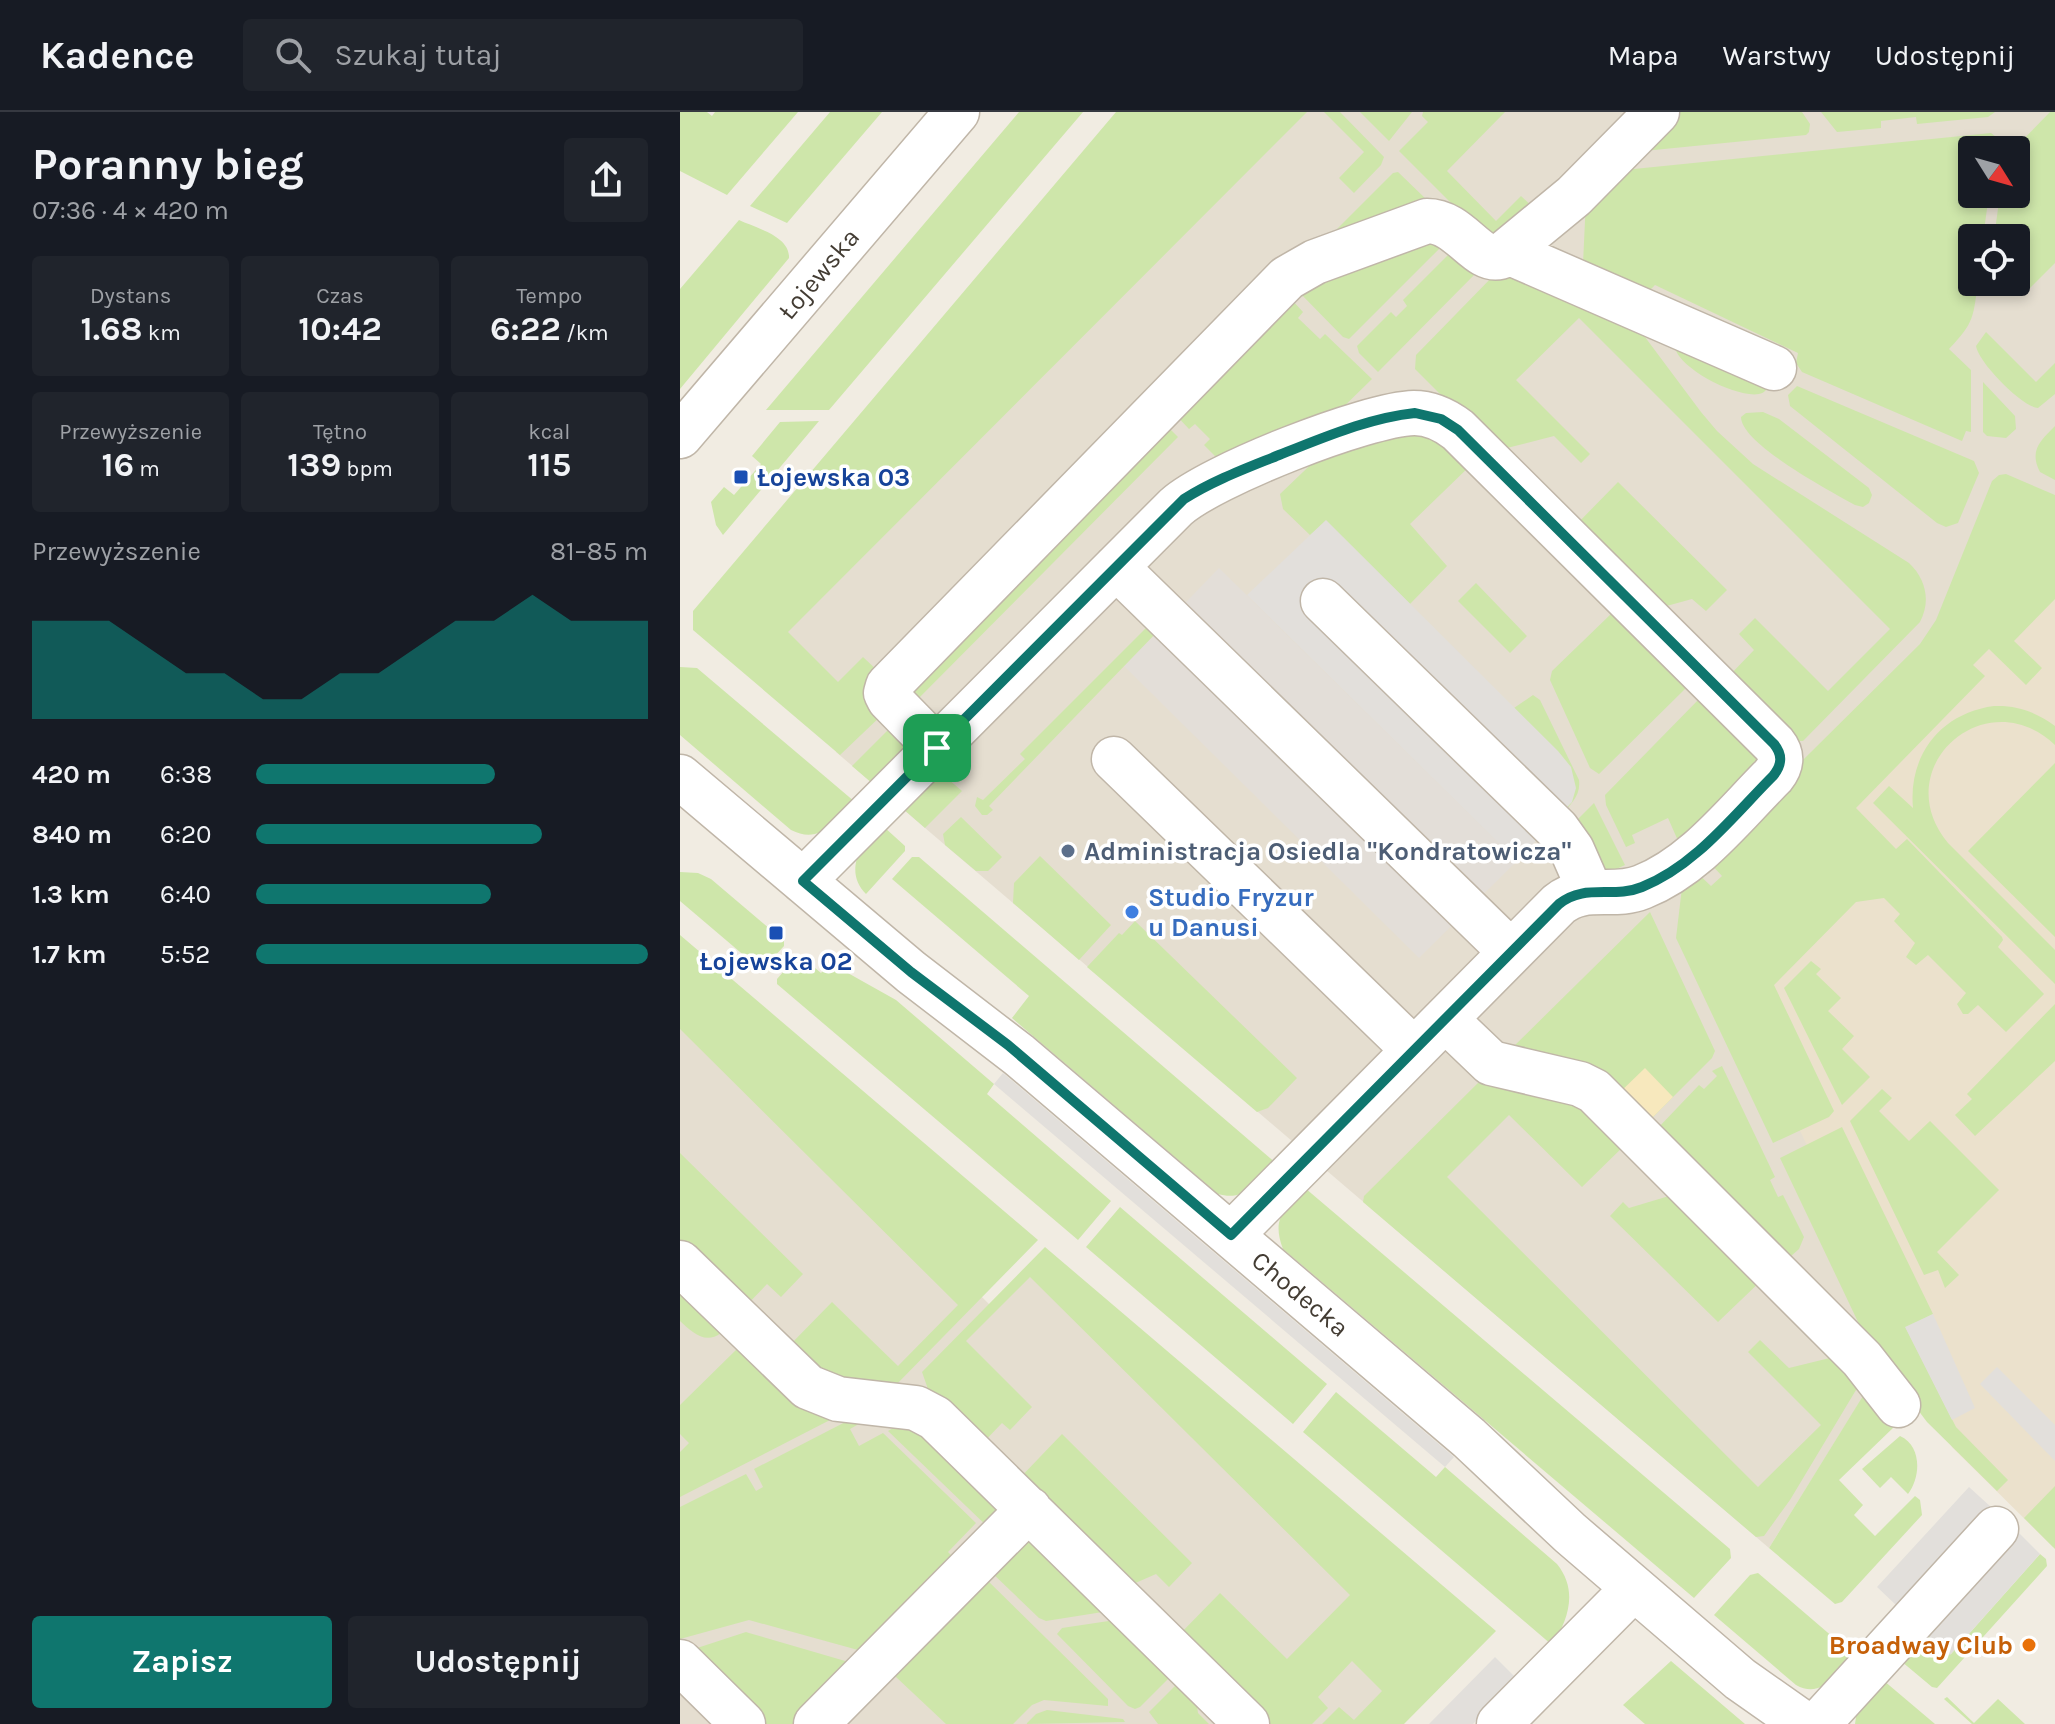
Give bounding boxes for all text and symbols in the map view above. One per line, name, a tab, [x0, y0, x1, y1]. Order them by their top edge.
search box	[243, 19, 803, 91]
text: Kadence	[40, 33, 195, 78]
icon: search	[271, 33, 315, 77]
text: Szukaj tutaj	[335, 37, 502, 73]
text: Mapa	[1608, 39, 1679, 72]
text: Warstwy	[1723, 39, 1831, 72]
text: Udostępnij	[1875, 39, 2015, 72]
north arrow	[1958, 136, 2030, 208]
map controls	[1958, 136, 2030, 296]
button: share	[564, 138, 648, 222]
text: Poranny bieg	[32, 139, 304, 190]
text: 07:36 · 4 × 420 m	[32, 195, 229, 226]
street label: Łojewska	[772, 222, 866, 326]
button: locate	[1958, 224, 2030, 296]
text: Dystans	[90, 283, 171, 309]
text: Czas	[316, 283, 364, 309]
text: Tempo	[516, 283, 582, 309]
text: 1.68	[81, 309, 143, 349]
text: 10:42	[298, 309, 382, 349]
text: 6:22	[490, 309, 561, 349]
text: km	[143, 320, 181, 346]
text: /km	[561, 320, 609, 346]
text: Przewyższenie	[59, 419, 202, 445]
text: Tętno	[313, 419, 367, 445]
text: kcal	[528, 419, 570, 445]
text: 16	[101, 445, 134, 485]
text: 139	[287, 445, 341, 485]
text: 115	[527, 445, 571, 485]
text: m	[134, 456, 160, 482]
text: bpm	[341, 456, 393, 482]
place label: Łojewska 03	[757, 462, 910, 493]
marker: Łojewska 03	[732, 468, 750, 486]
text: Przewyższenie	[32, 536, 201, 567]
text: 81–85 m	[550, 536, 648, 567]
pin	[903, 714, 971, 782]
icon: arrive	[915, 726, 959, 770]
text: 420 m	[32, 759, 111, 790]
text: 6:38	[160, 759, 212, 790]
text: 840 m	[32, 819, 112, 850]
text: 6:20	[160, 819, 211, 850]
place label: Administracja Osiedla "Kondratowicza"	[1084, 836, 1572, 867]
marker: Administracja Osiedla "Kondratowicza"	[1059, 842, 1077, 860]
text: 1.3 km	[32, 879, 110, 910]
text: 6:40	[160, 879, 211, 910]
place label: Studio Fryzur u Danusi	[1148, 882, 1315, 943]
marker: Studio Fryzur u Danusi	[1123, 903, 1141, 921]
marker: Łojewska 02	[767, 924, 785, 942]
text: 1.7 km	[32, 939, 106, 970]
text: 5:52	[160, 939, 210, 970]
place label: Łojewska 02	[700, 946, 852, 977]
street label: Chodecka	[1245, 1245, 1355, 1343]
button: Zapisz	[32, 1616, 332, 1708]
button: Udostępnij	[348, 1616, 648, 1708]
place label: Broadway Club	[1829, 1630, 2013, 1661]
marker: Broadway Club	[2020, 1636, 2038, 1654]

